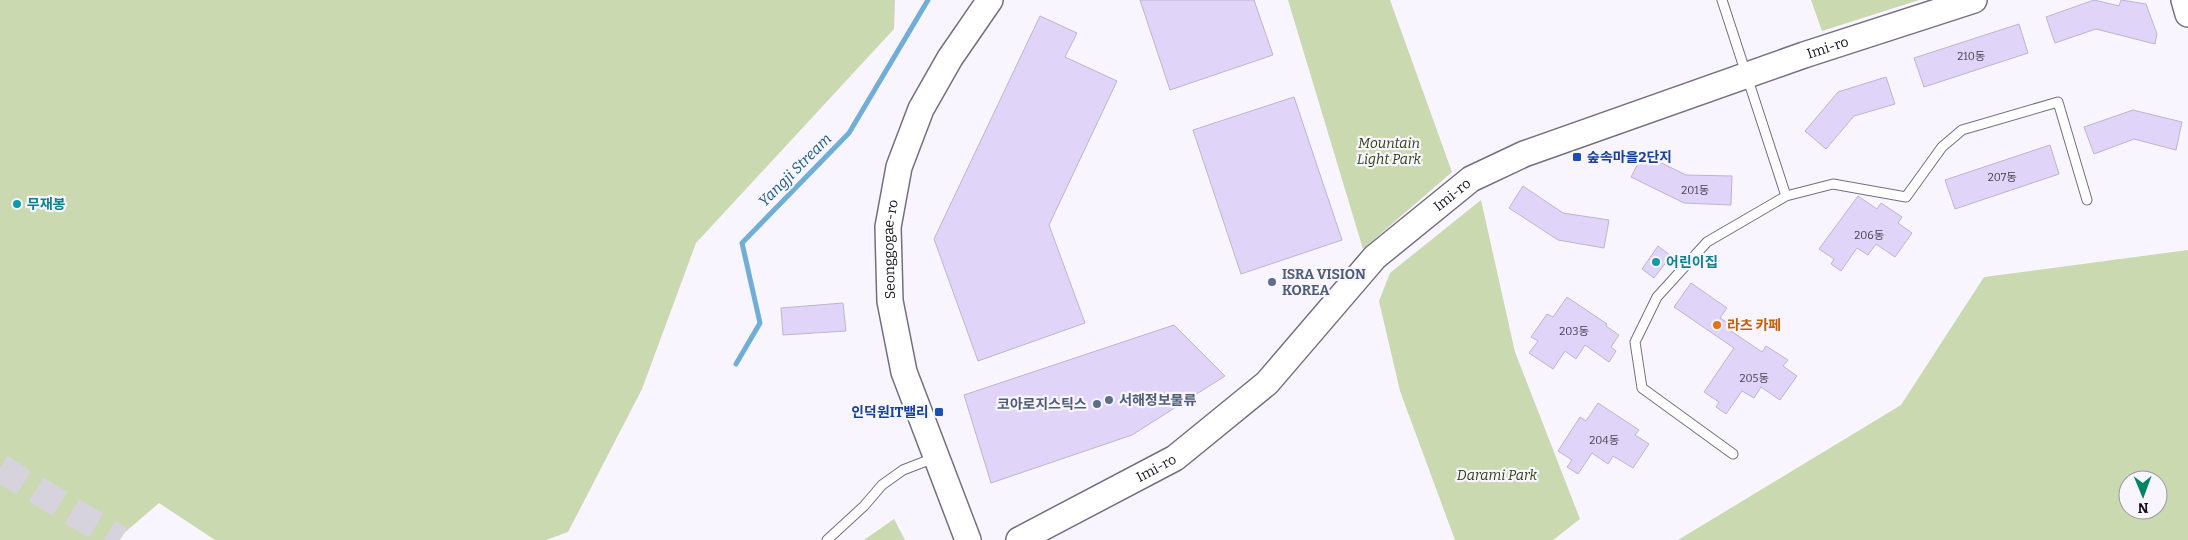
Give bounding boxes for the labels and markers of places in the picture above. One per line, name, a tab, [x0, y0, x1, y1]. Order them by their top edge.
place label: 숲속마을2단지	[1587, 149, 1672, 166]
marker: 숲속마을2단지	[1571, 151, 1583, 163]
place label: 무재봉	[27, 196, 66, 213]
marker: 무재봉	[11, 198, 23, 210]
place label: 어린이집	[1666, 254, 1718, 271]
marker: 어린이집	[1650, 256, 1662, 268]
place label: ISRA VISION KOREA	[1282, 266, 1366, 299]
marker: ISRA VISION KOREA	[1266, 276, 1278, 288]
place label: 라츠 카페	[1727, 317, 1781, 334]
marker: 라츠 카페	[1711, 319, 1723, 331]
place label: 서해정보물류	[1119, 392, 1196, 409]
marker: 서해정보물류	[1103, 394, 1115, 406]
place label: 코아로지스틱스	[997, 396, 1087, 413]
marker: 코아로지스틱스	[1091, 398, 1103, 410]
place label: 인덕원IT밸리	[851, 404, 929, 421]
marker: 인덕원IT밸리	[933, 406, 945, 418]

